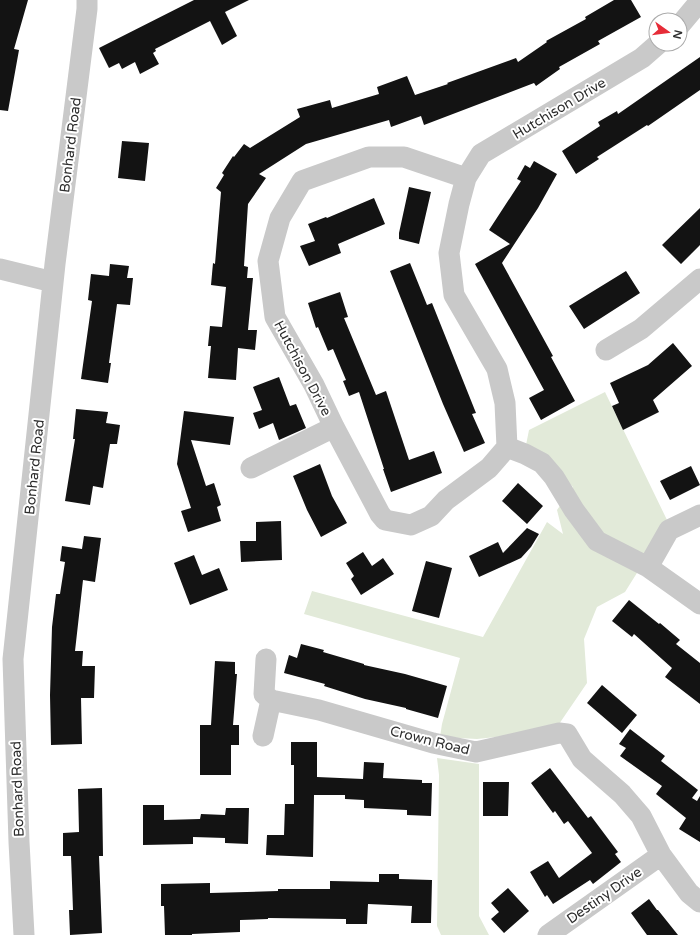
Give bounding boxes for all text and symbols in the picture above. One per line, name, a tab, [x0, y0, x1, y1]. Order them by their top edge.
north arrow	[648, 12, 688, 52]
text: N	[670, 28, 685, 40]
street label: Hutchison Drive	[510, 74, 609, 143]
street label: Bonhard Road	[56, 96, 85, 194]
street label: Hutchison Drive	[270, 318, 335, 419]
street label: Bonhard Road	[21, 418, 48, 516]
street label: Crown Road	[388, 722, 472, 759]
street label: Bonhard Road	[7, 741, 28, 837]
street label: Destiny Drive	[563, 863, 645, 928]

